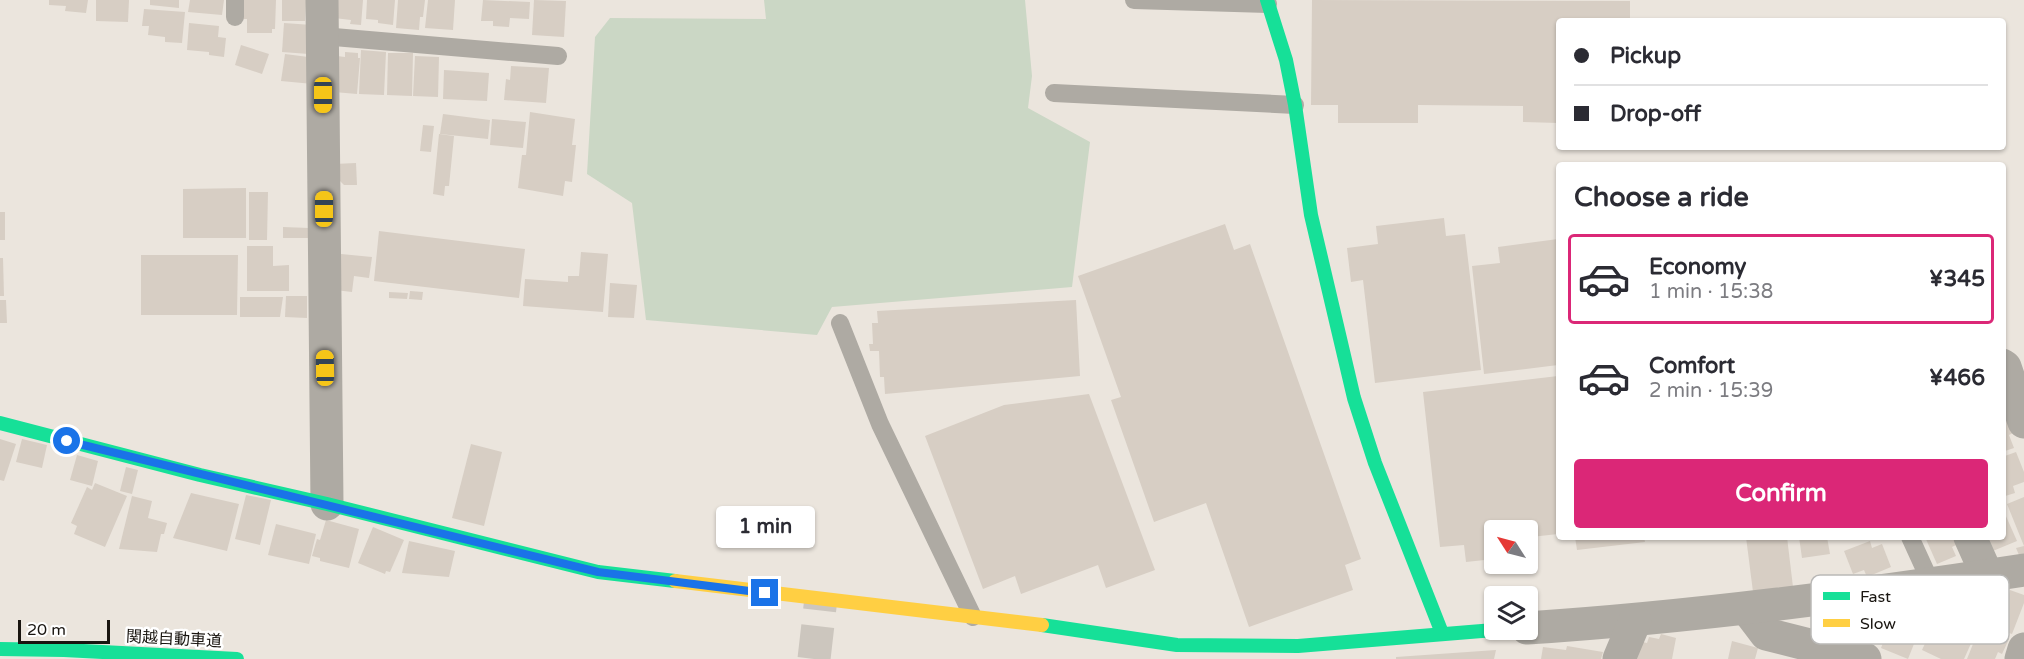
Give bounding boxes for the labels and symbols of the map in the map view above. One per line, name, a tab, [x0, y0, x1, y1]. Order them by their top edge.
car	[314, 77, 332, 113]
car	[315, 191, 333, 227]
car	[316, 350, 334, 386]
route start	[53, 427, 80, 454]
callout: 1 min	[716, 506, 814, 548]
north arrow	[1484, 520, 1538, 574]
legend	[1811, 575, 2009, 644]
route end	[751, 579, 778, 606]
text: Fast	[1860, 587, 1891, 607]
text: Slow	[1860, 614, 1896, 634]
scale bar	[18, 617, 110, 644]
street label: 関越自動車道	[126, 627, 222, 651]

